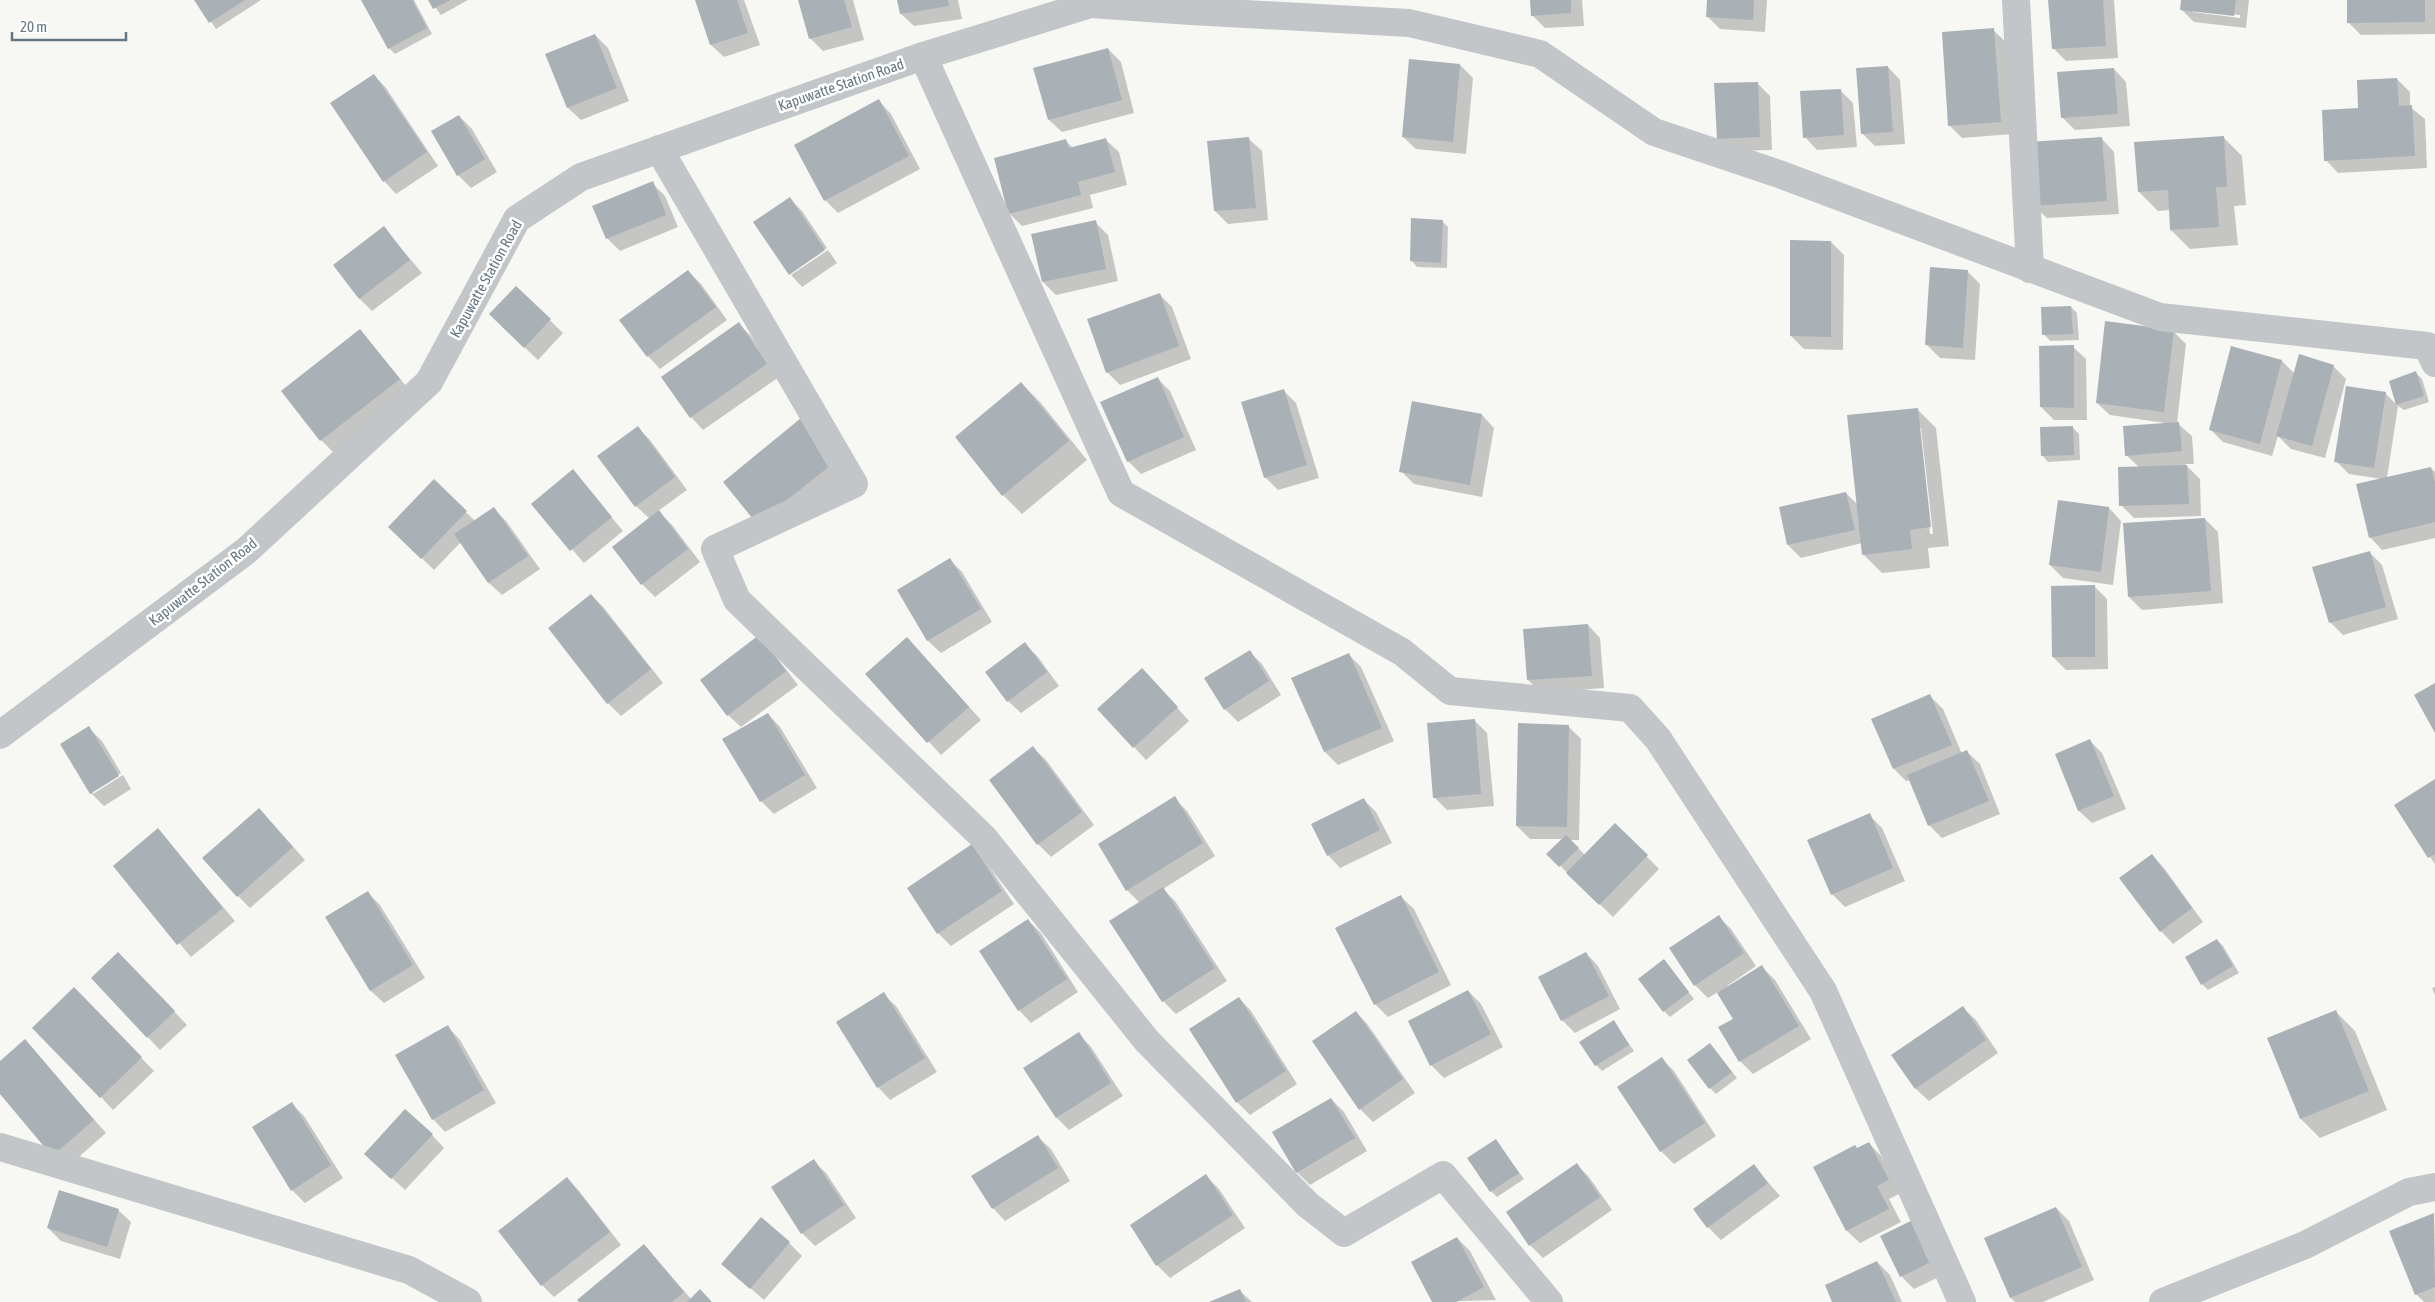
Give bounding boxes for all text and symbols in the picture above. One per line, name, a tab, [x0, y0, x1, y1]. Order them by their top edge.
scale bar	[12, 10, 126, 42]
text: 20 m	[20, 18, 47, 35]
street label: Kapuwatte Station Road	[776, 55, 906, 114]
street label: Kapuwatte Station Road	[446, 217, 525, 341]
street label: Kapuwatte Station Road	[145, 534, 260, 629]

